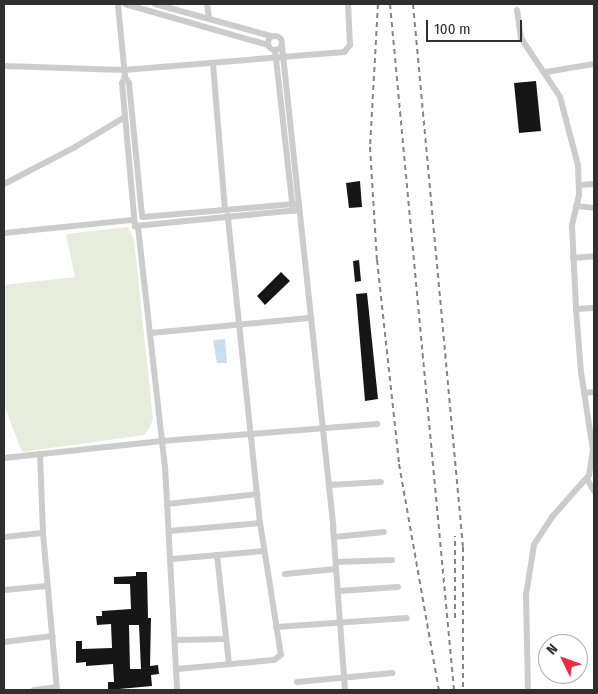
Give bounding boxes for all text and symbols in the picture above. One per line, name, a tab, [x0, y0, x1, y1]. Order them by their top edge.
scale bar	[428, 10, 524, 42]
text: 100 m	[434, 20, 471, 38]
north arrow	[538, 634, 588, 684]
text: N	[543, 640, 561, 658]

